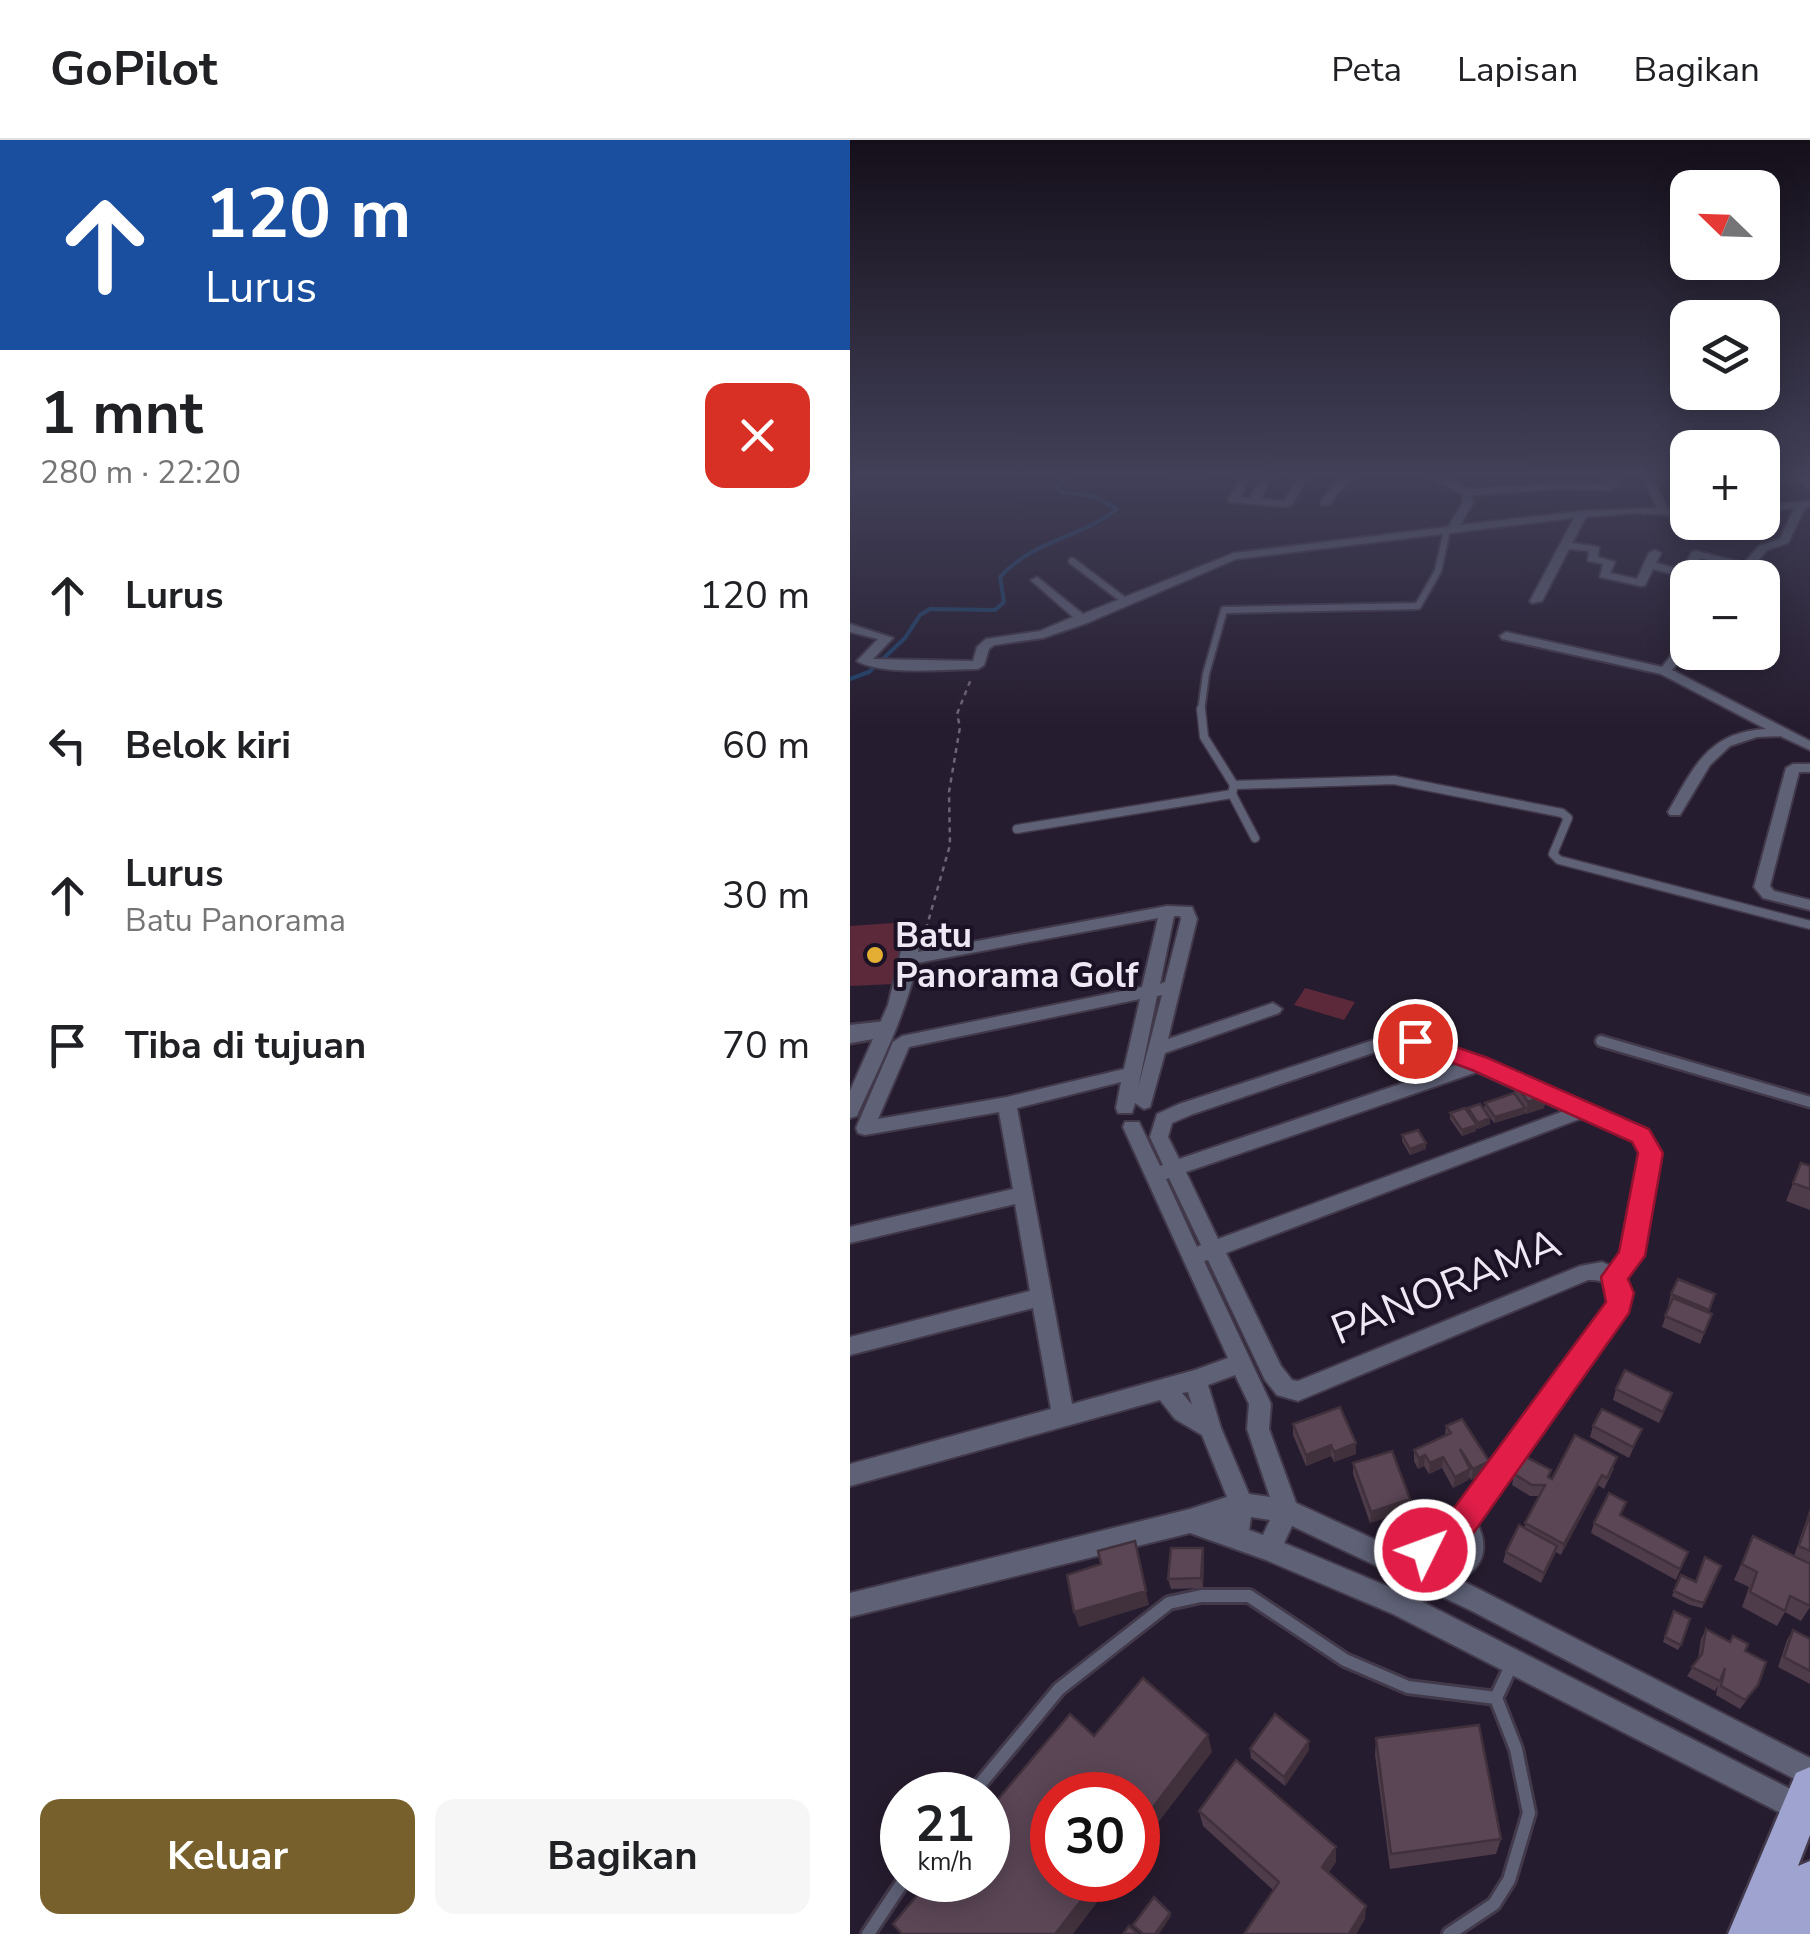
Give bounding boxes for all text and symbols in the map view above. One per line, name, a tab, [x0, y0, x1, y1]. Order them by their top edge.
text: GoPilot	[50, 36, 217, 102]
text: Peta	[1331, 46, 1402, 93]
text: Lapisan	[1457, 46, 1578, 93]
text: Bagikan	[1633, 46, 1760, 93]
text: 120 m	[205, 166, 411, 262]
north arrow	[1670, 170, 1780, 280]
map controls	[1670, 170, 1780, 670]
icon: ahead	[40, 180, 170, 310]
text: Lurus	[205, 257, 317, 318]
button: layers	[1670, 300, 1780, 410]
text: 1 mnt	[40, 372, 203, 454]
button: close	[705, 383, 810, 488]
button: +	[1670, 430, 1780, 540]
text: 280 m · 22:20	[40, 451, 241, 494]
button: −	[1670, 560, 1780, 670]
icon: ahead	[40, 568, 95, 623]
text: Lurus	[125, 570, 223, 621]
text: 120 m	[699, 570, 810, 621]
icon: left	[40, 718, 95, 773]
text: Belok kiri	[125, 720, 291, 771]
text: 60 m	[722, 720, 810, 771]
text: Lurus	[125, 848, 223, 899]
icon: ahead	[40, 868, 95, 923]
text: 30 m	[722, 870, 810, 921]
text: Batu Panorama	[125, 899, 346, 942]
place label: Batu Panorama Golf	[895, 912, 1140, 999]
marker: Batu Panorama Golf	[864, 944, 886, 966]
pin	[1373, 999, 1458, 1084]
icon: arrive	[1388, 1014, 1443, 1069]
icon: arrive	[40, 1018, 95, 1073]
text: Tiba di tujuan	[125, 1020, 366, 1071]
text: 70 m	[722, 1020, 810, 1071]
street label: PANORAMA	[1323, 1215, 1569, 1359]
position arrow	[1373, 1498, 1477, 1602]
speed limit sign: 30	[1030, 1772, 1160, 1902]
text: 21	[915, 1790, 975, 1859]
button: Keluar	[40, 1799, 415, 1914]
button: Bagikan	[435, 1799, 810, 1914]
text: km/h	[917, 1845, 973, 1879]

